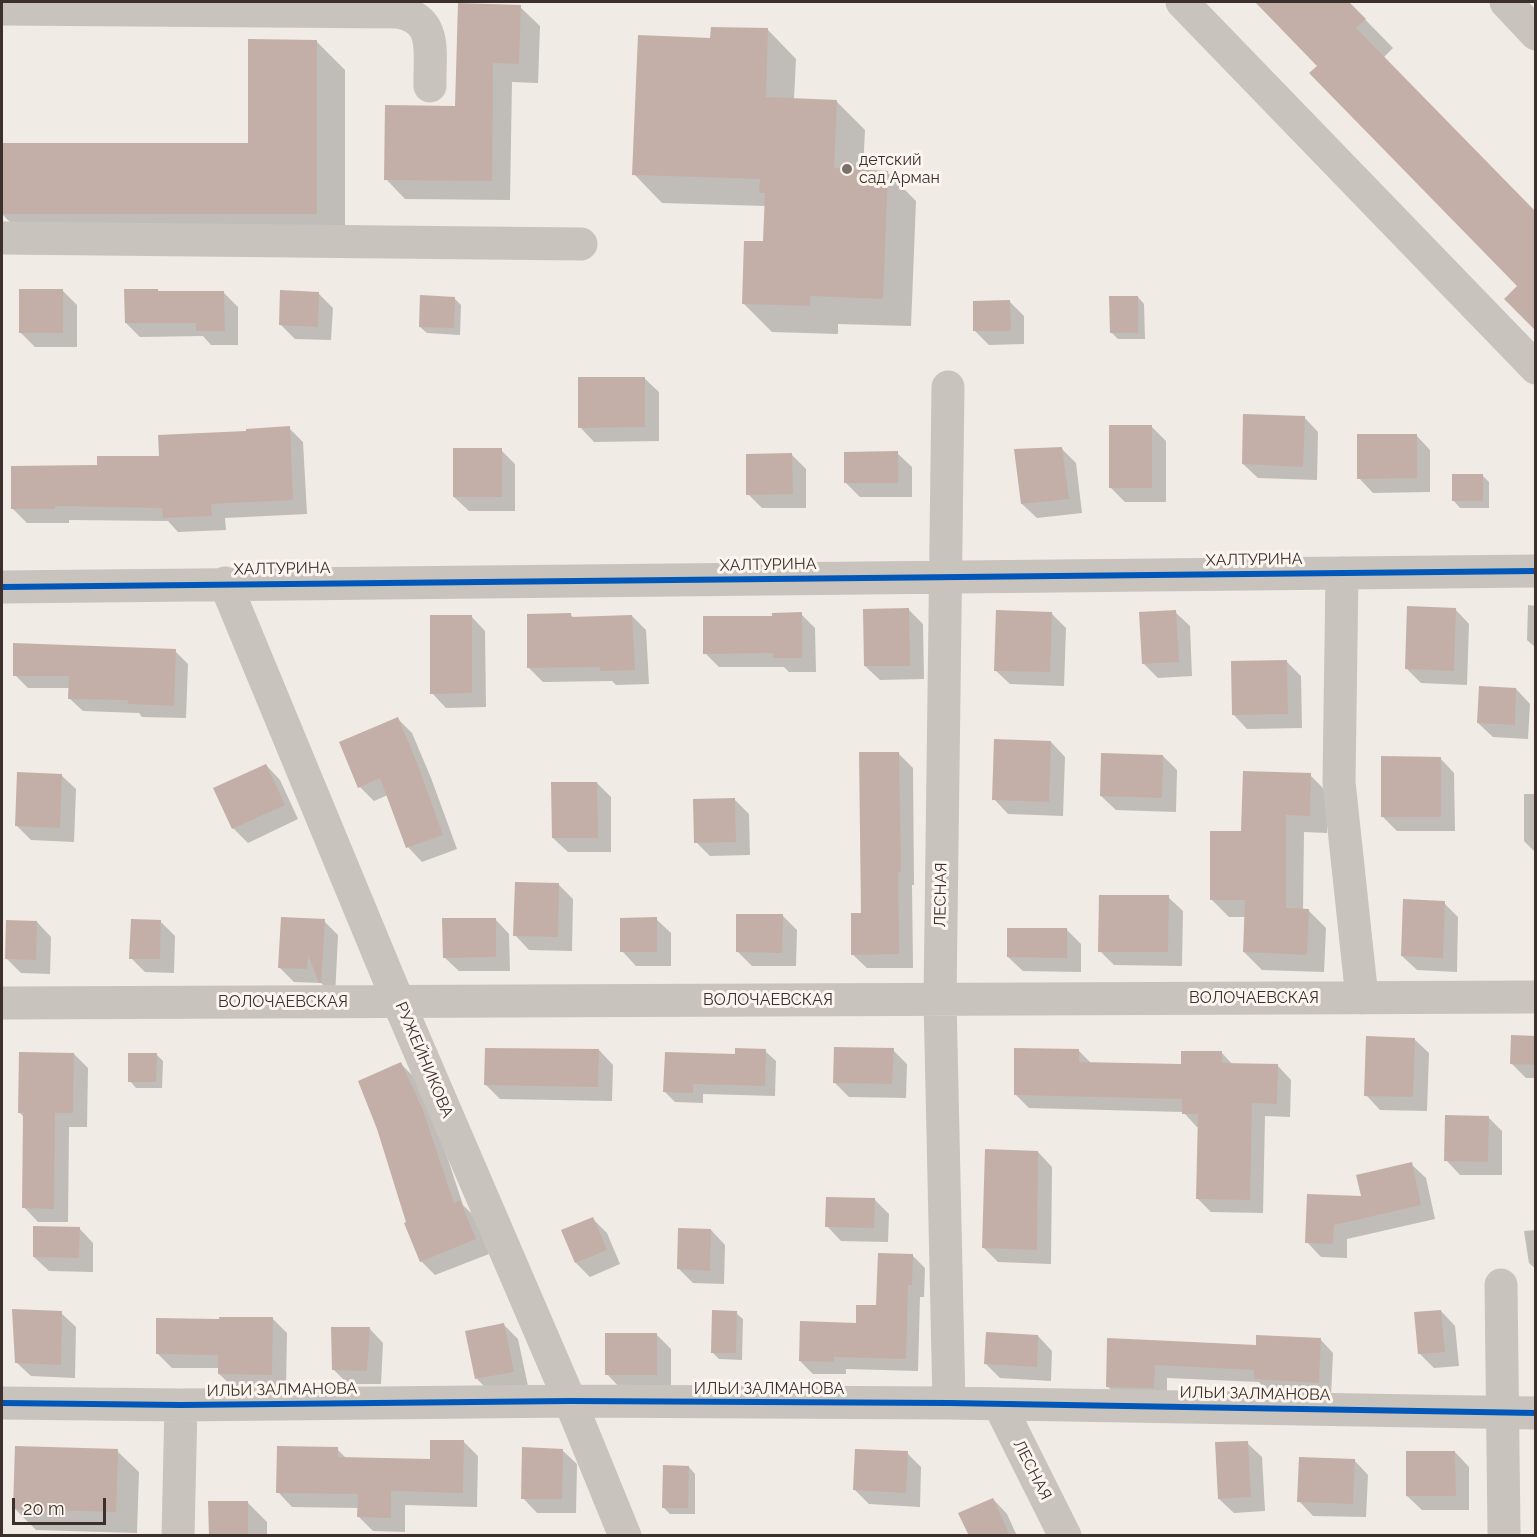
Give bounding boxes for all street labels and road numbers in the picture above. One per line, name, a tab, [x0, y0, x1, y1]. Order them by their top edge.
street label: ХАЛТУРИНА	[1205, 550, 1303, 570]
street label: ХАЛТУРИНА	[719, 555, 817, 575]
street label: ХАЛТУРИНА	[233, 559, 331, 579]
street label: ЛЕСНАЯ	[931, 862, 951, 928]
street label: ВОЛОЧАЕВСКАЯ	[1189, 988, 1319, 1008]
street label: ВОЛОЧАЕВСКАЯ	[703, 990, 833, 1010]
street label: ВОЛОЧАЕВСКАЯ	[218, 992, 348, 1012]
street label: РУЖЕЙНИКОВА	[391, 999, 457, 1121]
street label: ИЛЬИ ЗАЛМАНОВА	[207, 1379, 357, 1401]
street label: ИЛЬИ ЗАЛМАНОВА	[694, 1379, 844, 1399]
street label: ИЛЬИ ЗАЛМАНОВА	[1180, 1383, 1330, 1405]
street label: ЛЕСНАЯ	[1009, 1437, 1055, 1503]

